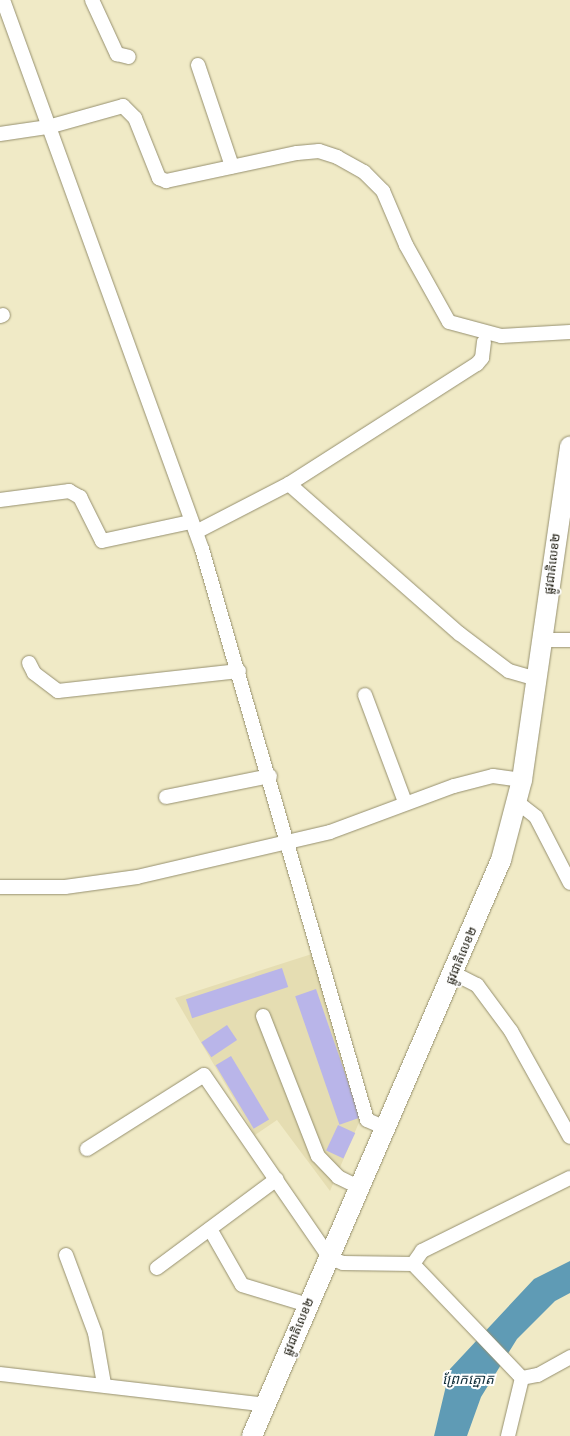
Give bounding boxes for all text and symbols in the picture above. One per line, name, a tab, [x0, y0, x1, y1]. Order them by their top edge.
street label: ផ្លូវជាតិលេខ២	[542, 533, 564, 595]
street label: ផ្លូវជាតិលេខ២	[443, 925, 481, 987]
street label: ផ្លូវជាតិលេខ២	[280, 1296, 318, 1358]
water label: ព្រែកត្នោត	[442, 1371, 494, 1387]

